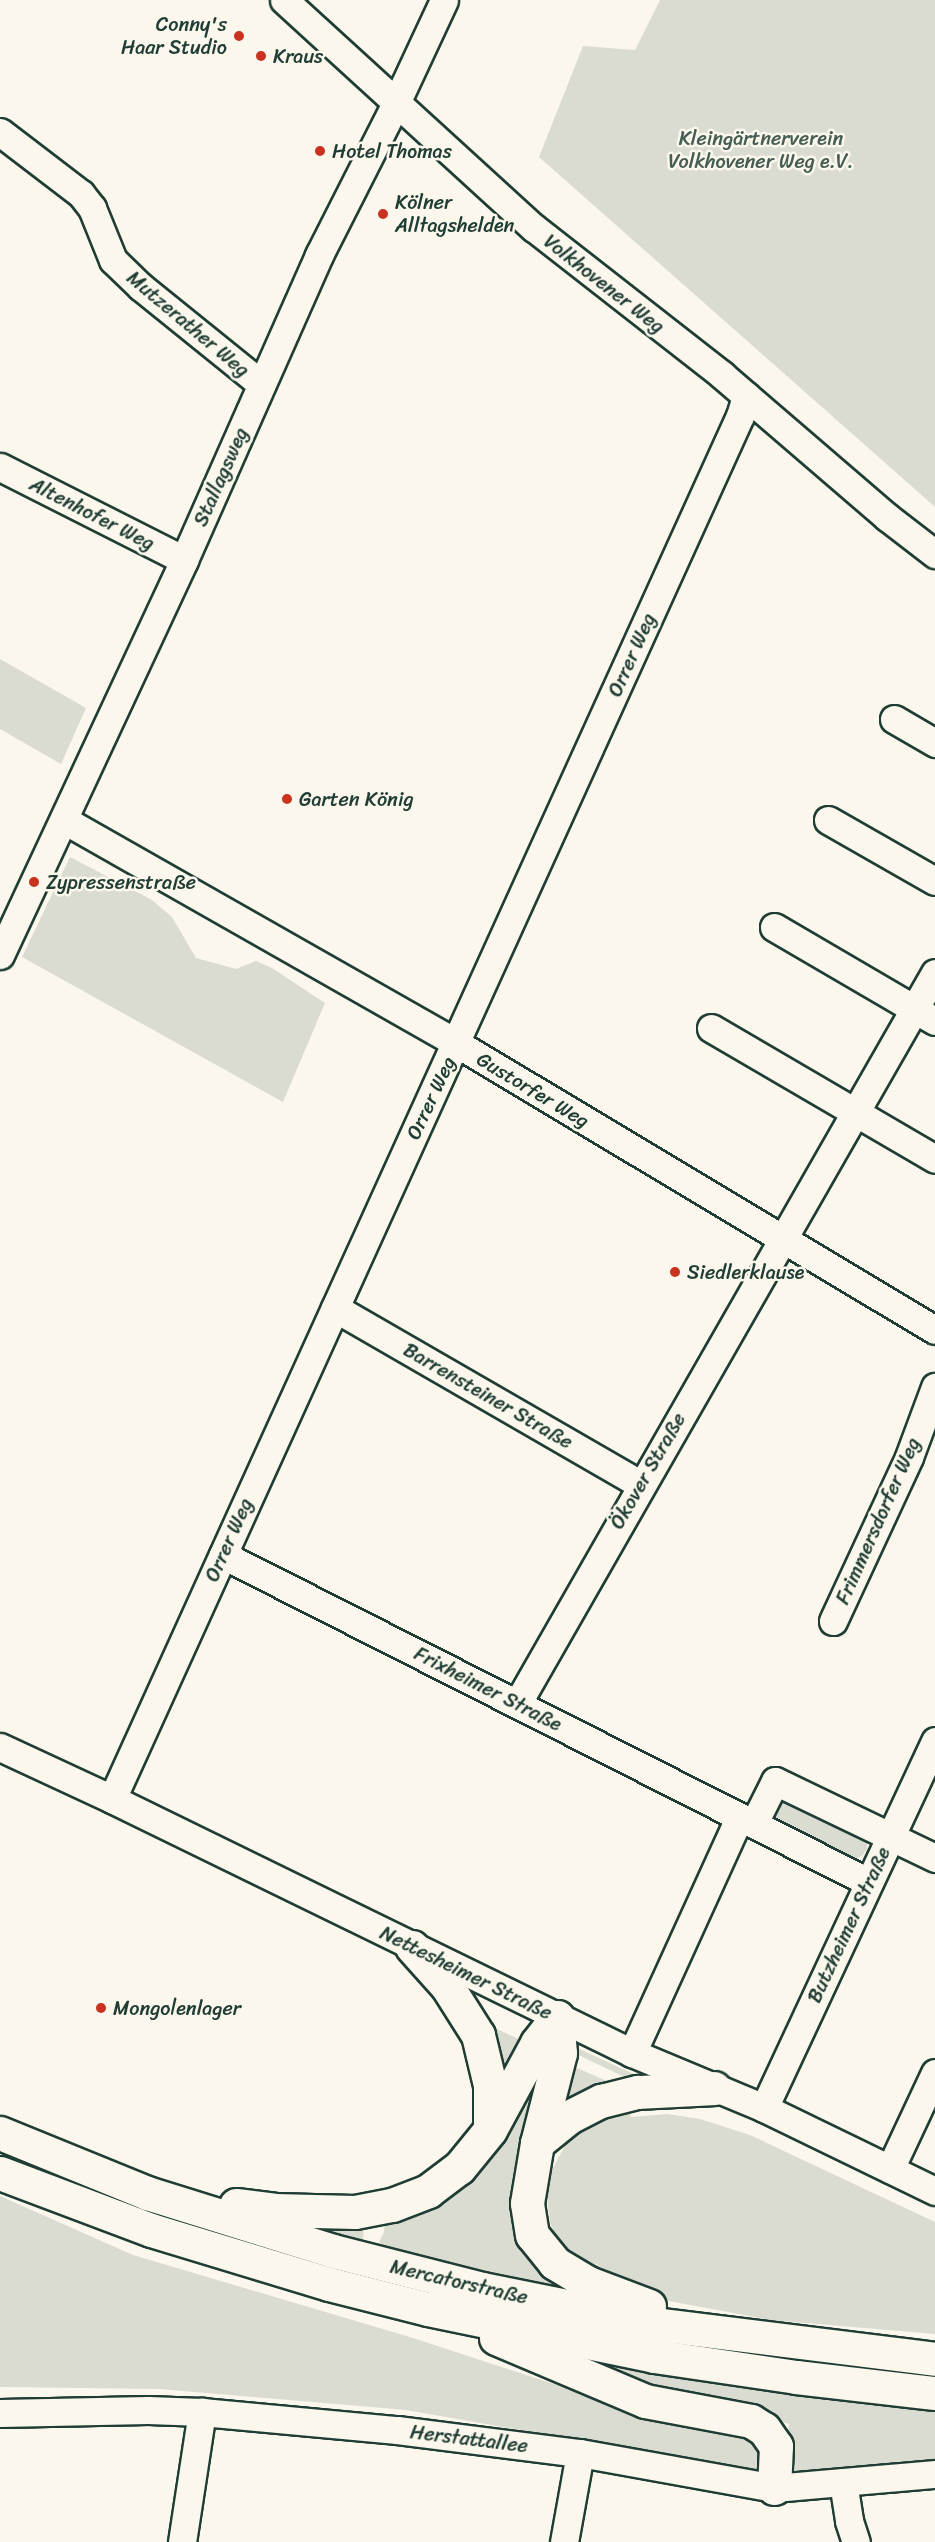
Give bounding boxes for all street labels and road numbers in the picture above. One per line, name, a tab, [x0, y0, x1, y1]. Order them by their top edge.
street label: Volkhovener Weg	[539, 229, 669, 339]
street label: Mutzerather Weg	[122, 266, 254, 382]
street label: Stallagsweg	[189, 424, 253, 530]
street label: Altenhofer Weg	[26, 472, 158, 556]
street label: Orrer Weg	[603, 610, 661, 700]
street label: Gustorfer Weg	[472, 1047, 594, 1133]
street label: Orrer Weg	[401, 1053, 461, 1143]
street label: Barrensteiner Straße	[399, 1338, 577, 1454]
street label: Ökover Straße	[605, 1409, 691, 1533]
street label: Frimmersdorfer Weg	[830, 1434, 926, 1608]
street label: Orrer Weg	[200, 1495, 258, 1585]
street label: Frixheimer Straße	[410, 1641, 566, 1737]
street label: Butzheimer Straße	[802, 1843, 896, 2007]
street label: Nettesheimer Straße	[376, 1921, 556, 2025]
street label: Mercatorstraße	[388, 2254, 530, 2310]
street label: Herstattallee	[409, 2420, 529, 2458]

